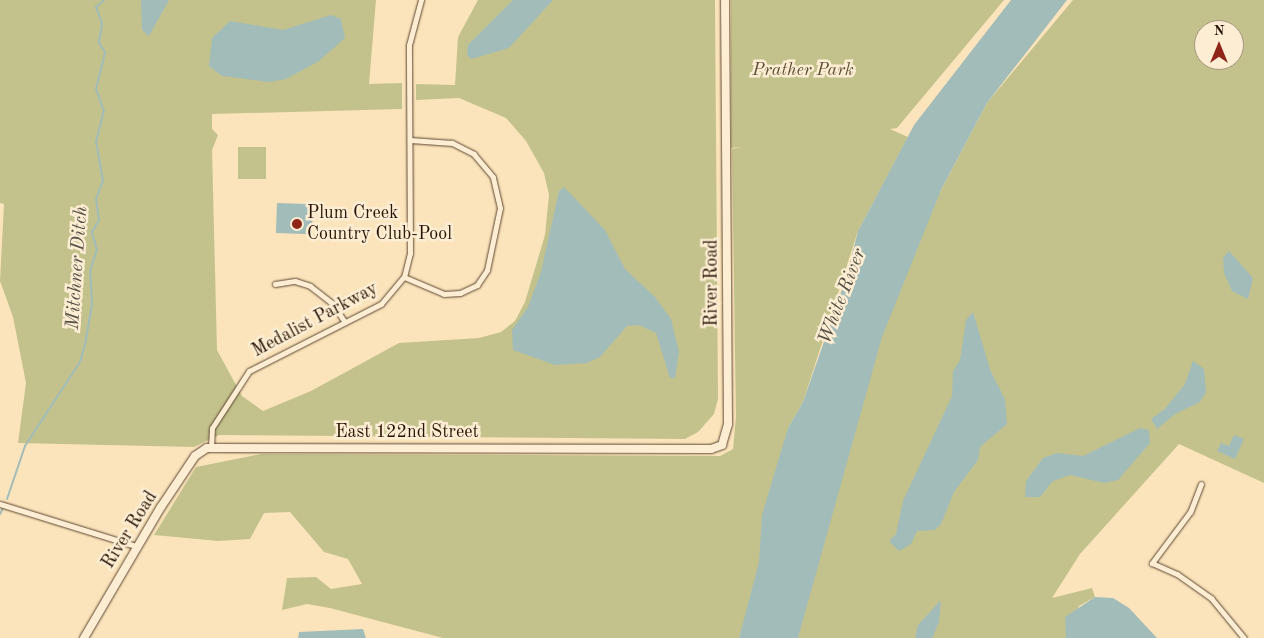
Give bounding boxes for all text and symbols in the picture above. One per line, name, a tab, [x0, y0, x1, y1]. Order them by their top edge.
north arrow	[1194, 20, 1244, 70]
text: N	[1214, 24, 1224, 38]
park label: Prather Park	[752, 59, 854, 81]
place label: Plum Creek Country Club-Pool	[307, 203, 452, 245]
water label: Mitchner Ditch	[62, 205, 94, 331]
marker: Plum Creek Country Club-Pool	[291, 218, 303, 230]
street label: River Road	[701, 239, 723, 327]
water label: White River	[814, 246, 872, 348]
street label: Medalist Parkway	[249, 278, 381, 362]
street label: East 122nd Street	[335, 421, 479, 443]
street label: River Road	[98, 487, 162, 573]

